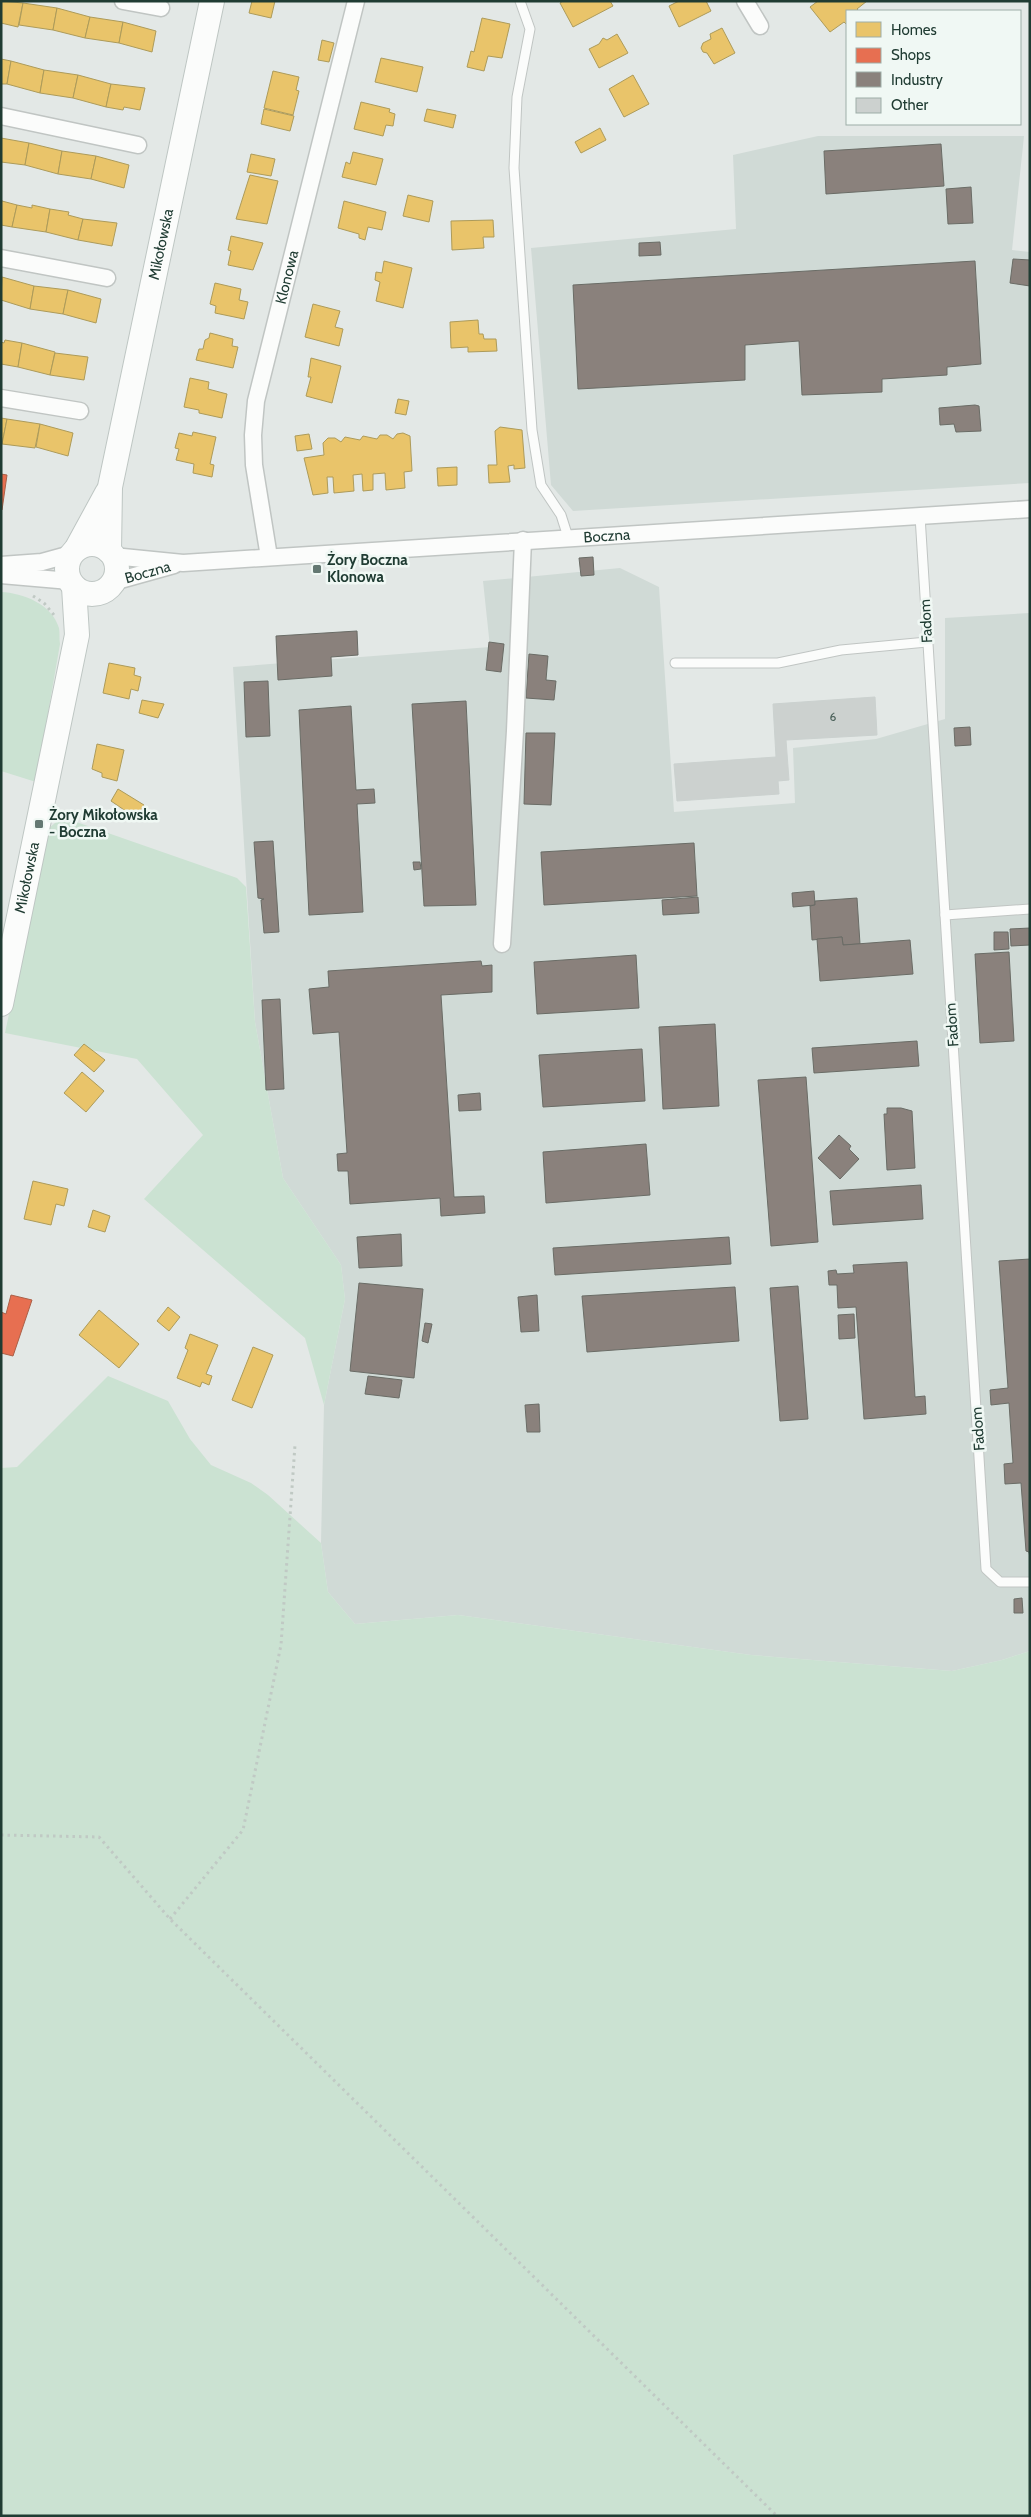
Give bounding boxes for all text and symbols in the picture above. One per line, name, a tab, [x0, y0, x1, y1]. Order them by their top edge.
legend	[846, 10, 1021, 125]
text: Homes	[891, 21, 937, 39]
text: Shops	[891, 46, 931, 64]
text: Industry	[891, 71, 943, 89]
text: Other	[891, 96, 928, 114]
street label: Mikołowska	[145, 206, 177, 282]
street label: Klonowa	[272, 248, 303, 306]
street label: Boczna	[583, 525, 631, 546]
place label: Żory Boczna Klonowa	[327, 551, 408, 586]
street label: Boczna	[123, 557, 173, 587]
marker: Żory Boczna Klonowa	[311, 563, 323, 575]
street label: Fadom	[916, 599, 936, 643]
house number: 6	[830, 709, 837, 724]
place label: Żory Mikołowska - Boczna	[49, 806, 158, 841]
marker: Żory Mikołowska - Boczna	[33, 818, 45, 830]
street label: Mikołowska	[11, 840, 43, 915]
street label: Fadom	[941, 1002, 963, 1048]
street label: Fadom	[967, 1406, 989, 1452]

